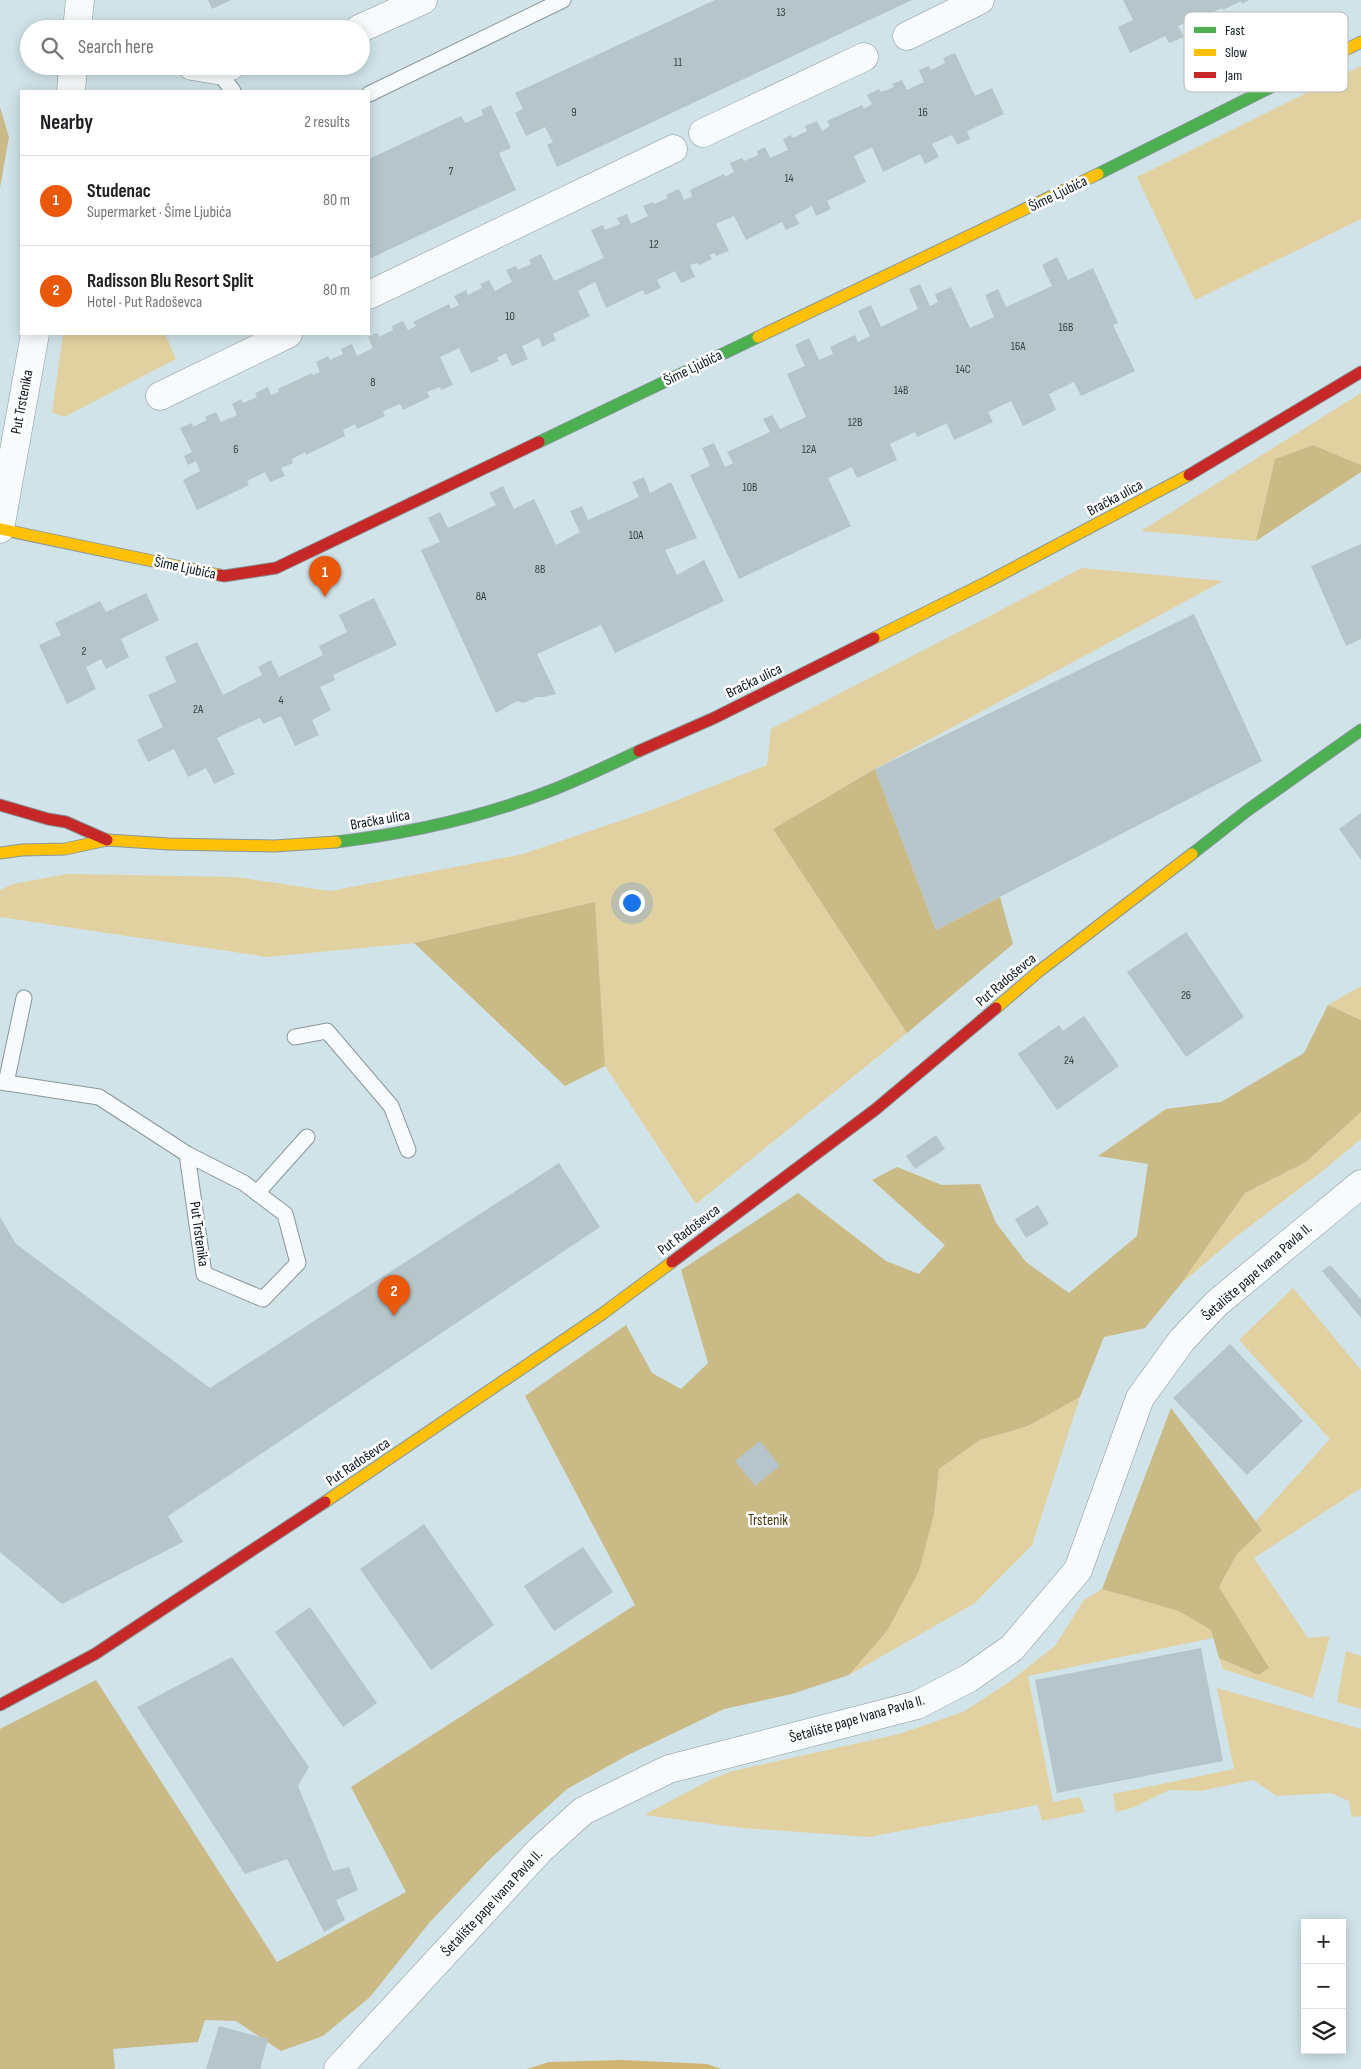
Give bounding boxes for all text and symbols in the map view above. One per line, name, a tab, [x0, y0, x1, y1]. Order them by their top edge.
house number: 13	[776, 5, 786, 20]
legend	[1184, 12, 1348, 92]
search box	[20, 20, 370, 75]
text: Fast	[1225, 22, 1245, 39]
icon: search	[38, 34, 66, 62]
text: Search here	[78, 36, 154, 59]
text: Slow	[1225, 44, 1247, 61]
house number: 11	[674, 55, 683, 70]
text: Jam	[1224, 67, 1242, 84]
house number: 9	[571, 105, 577, 120]
house number: 16	[918, 105, 928, 120]
text: Nearby	[40, 110, 93, 135]
text: 2 results	[304, 113, 350, 132]
house number: 7	[449, 164, 454, 179]
house number: 14	[784, 171, 794, 186]
street label: Šime Ljubića	[1026, 172, 1091, 216]
text: Studenac	[87, 180, 151, 203]
text: 1	[53, 191, 59, 210]
text: 80 m	[323, 191, 350, 210]
text: Supermarket · Šime Ljubića	[87, 203, 231, 222]
house number: 12	[649, 237, 659, 252]
text: Radisson Blu Resort Split	[87, 270, 254, 293]
text: 2	[52, 281, 60, 300]
text: 80 m	[323, 281, 350, 300]
text: Hotel · Put Radoševca	[87, 293, 202, 312]
house number: 10	[505, 309, 515, 324]
house number: 16B	[1059, 320, 1073, 335]
house number: 16A	[1011, 339, 1026, 354]
street label: Šime Ljubića	[661, 346, 726, 390]
house number: 14C	[955, 362, 971, 377]
street label: Put Trstenika	[6, 368, 38, 436]
house number: 8	[370, 375, 376, 390]
house number: 14B	[894, 383, 908, 398]
house number: 12B	[848, 415, 862, 430]
house number: 6	[233, 442, 239, 457]
house number: 12A	[802, 442, 817, 457]
street label: Bračka ulica	[1084, 475, 1146, 521]
house number: 10B	[743, 480, 757, 495]
house number: 10A	[629, 528, 644, 543]
street label: Šime Ljubića	[152, 552, 218, 584]
pin: 1	[309, 556, 341, 597]
house number: 8B	[535, 562, 545, 577]
house number: 8A	[476, 589, 487, 604]
house number: 2	[82, 644, 87, 659]
street label: Bračka ulica	[723, 659, 785, 703]
house number: 4	[278, 693, 284, 708]
house number: 2A	[193, 702, 204, 717]
street label: Bračka ulica	[349, 805, 411, 835]
your location	[619, 890, 645, 916]
street label: Put Radoševca	[972, 949, 1040, 1011]
house number: 26	[1181, 988, 1191, 1003]
house number: 24	[1064, 1053, 1074, 1068]
street label: Put Trstenika	[185, 1200, 213, 1268]
street label: Put Radoševca	[654, 1200, 724, 1260]
street label: Šetalište pape Ivana Pavla II.	[1198, 1219, 1316, 1325]
pin: 2	[378, 1275, 410, 1316]
street label: Put Radoševca	[322, 1434, 394, 1490]
park label: Trstenik	[748, 1511, 788, 1530]
street label: Šetalište pape Ivana Pavla II.	[787, 1691, 927, 1747]
street label: Šetalište pape Ivana Pavla II.	[437, 1845, 547, 1961]
map controls	[1301, 1919, 1346, 2054]
button: +	[1301, 1919, 1346, 1964]
button: −	[1301, 1964, 1346, 2009]
button: layers	[1301, 2009, 1346, 2054]

